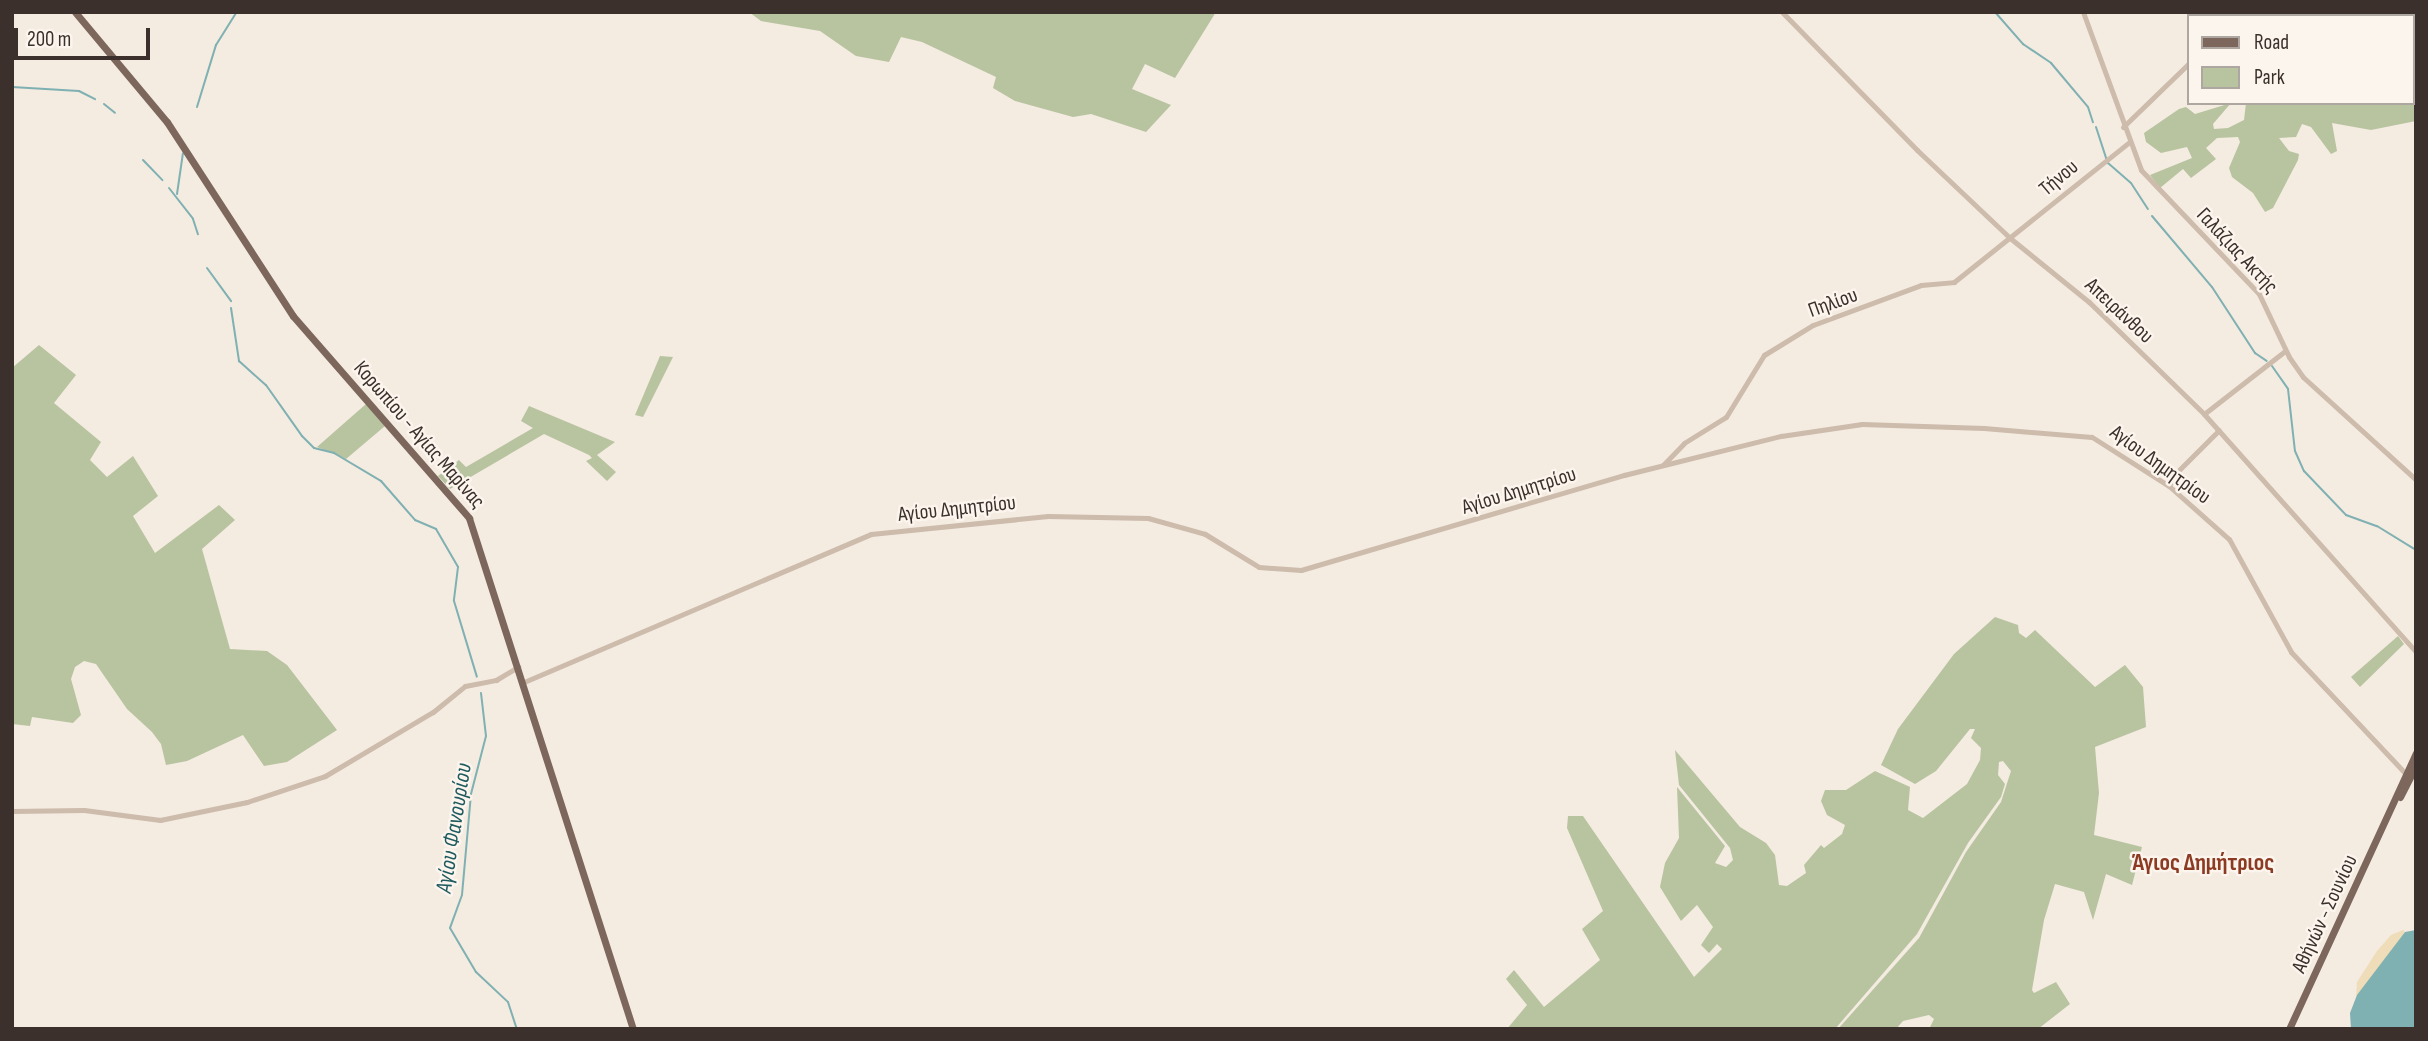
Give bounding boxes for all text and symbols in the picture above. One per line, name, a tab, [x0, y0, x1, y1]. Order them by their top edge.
scale bar	[18, 14, 154, 58]
legend	[2186, 14, 2414, 105]
text: 200 m	[27, 27, 71, 52]
text: Road	[2254, 30, 2289, 55]
text: Park	[2254, 65, 2285, 90]
street label: Τήνου	[2034, 154, 2084, 202]
street label: Γαλάζιας Ακτής	[2191, 203, 2283, 299]
street label: Απειράνθου	[2080, 273, 2158, 349]
street label: Πηλίου	[1805, 282, 1861, 324]
street label: Κορωπίου - Αγίας Μαρίνας	[348, 356, 490, 514]
street label: Αγίου Δημητρίου	[2105, 420, 2215, 510]
street label: Αγίου Δημητρίου	[1459, 462, 1579, 520]
street label: Αγίου Δημητρίου	[897, 490, 1017, 528]
water label: Αγίου Φανουρίου	[430, 761, 478, 895]
district label: Άγιος Δημήτριος	[2132, 849, 2274, 877]
street label: Αθήνών - Σουνίου	[2287, 851, 2363, 977]

